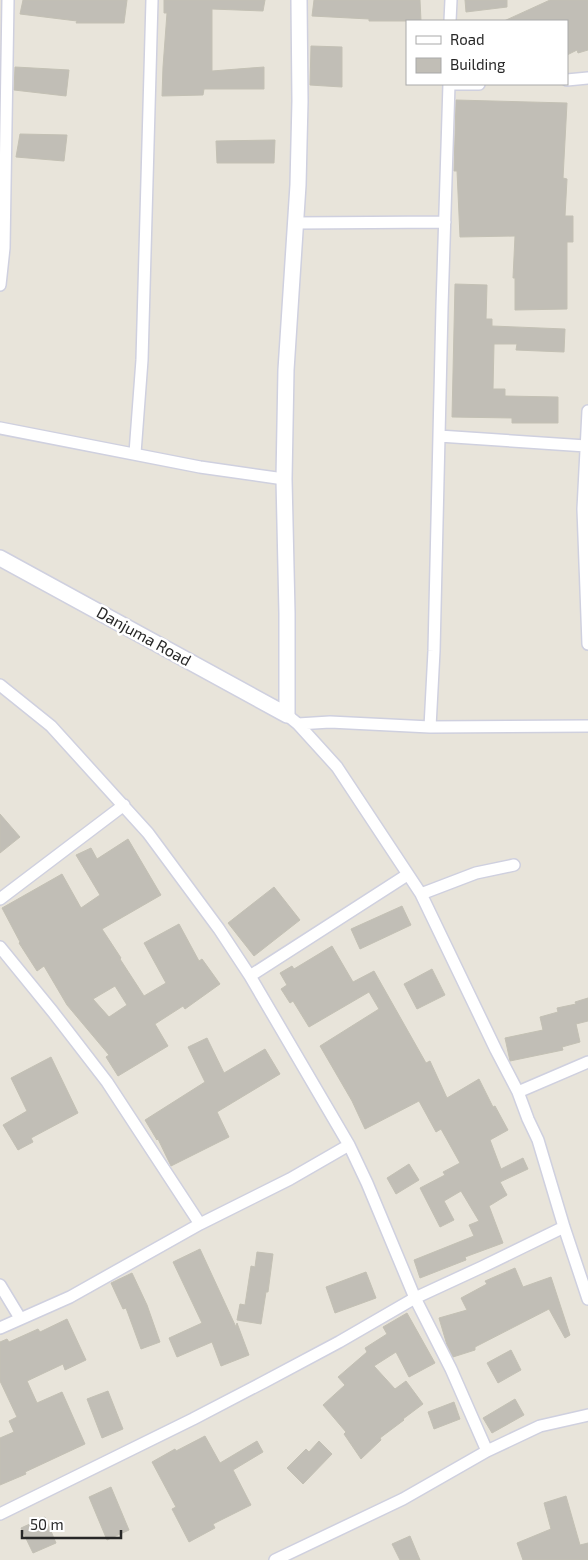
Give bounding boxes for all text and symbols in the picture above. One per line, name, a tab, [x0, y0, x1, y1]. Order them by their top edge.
legend	[406, 20, 568, 85]
text: Road	[450, 30, 485, 48]
text: Building	[450, 55, 506, 73]
street label: Danjuma Road	[93, 602, 195, 670]
scale bar	[22, 1508, 121, 1540]
text: 50 m	[30, 1515, 64, 1533]

